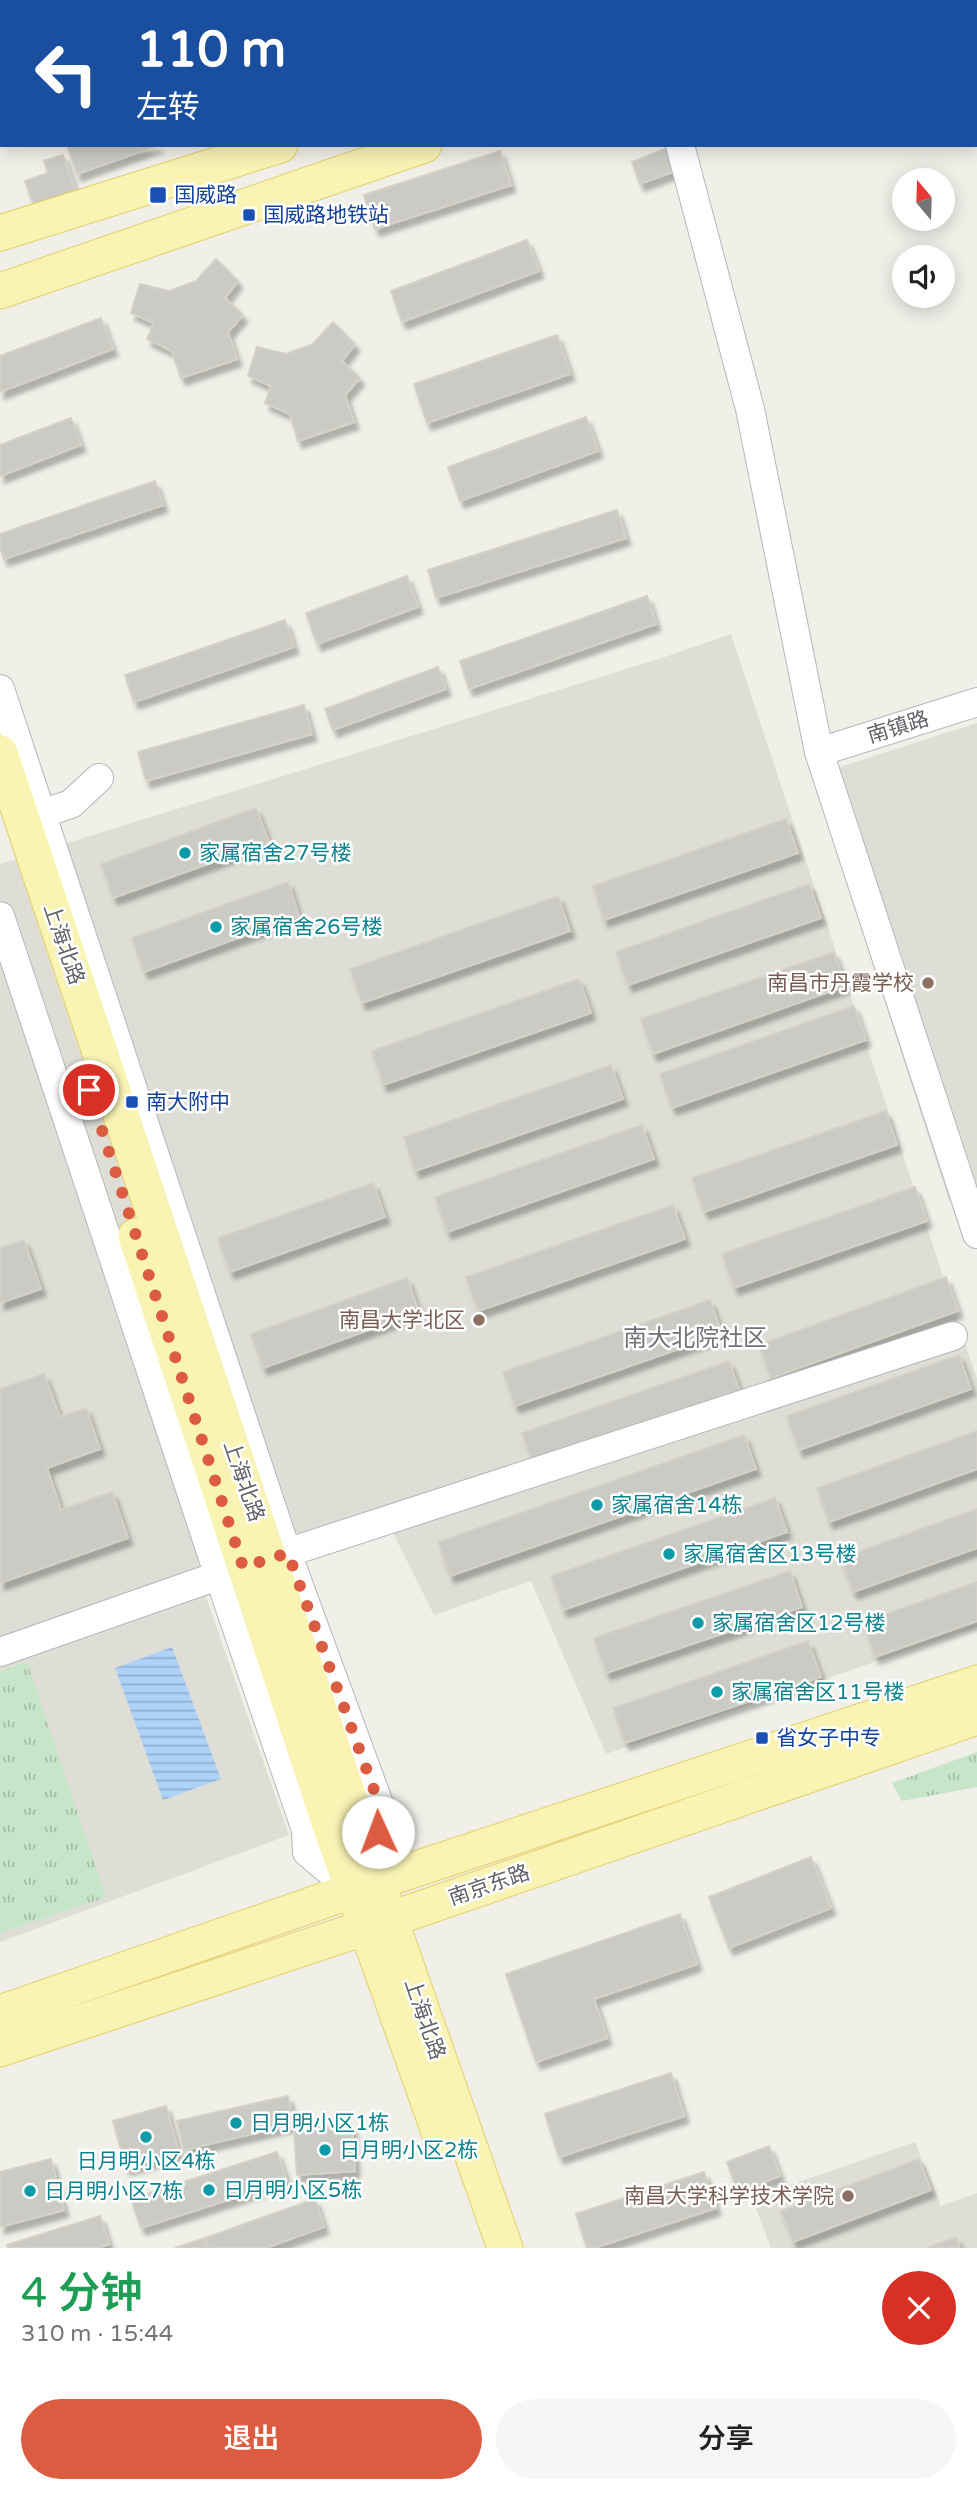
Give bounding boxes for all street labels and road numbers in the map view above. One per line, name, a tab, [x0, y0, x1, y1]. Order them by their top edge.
street label: 南镇路	[864, 706, 932, 749]
street label: 上海北路	[38, 900, 89, 988]
street label: 上海北路	[218, 1437, 269, 1525]
street label: 南京东路	[445, 1860, 533, 1911]
street label: 上海北路	[399, 1975, 450, 2063]

